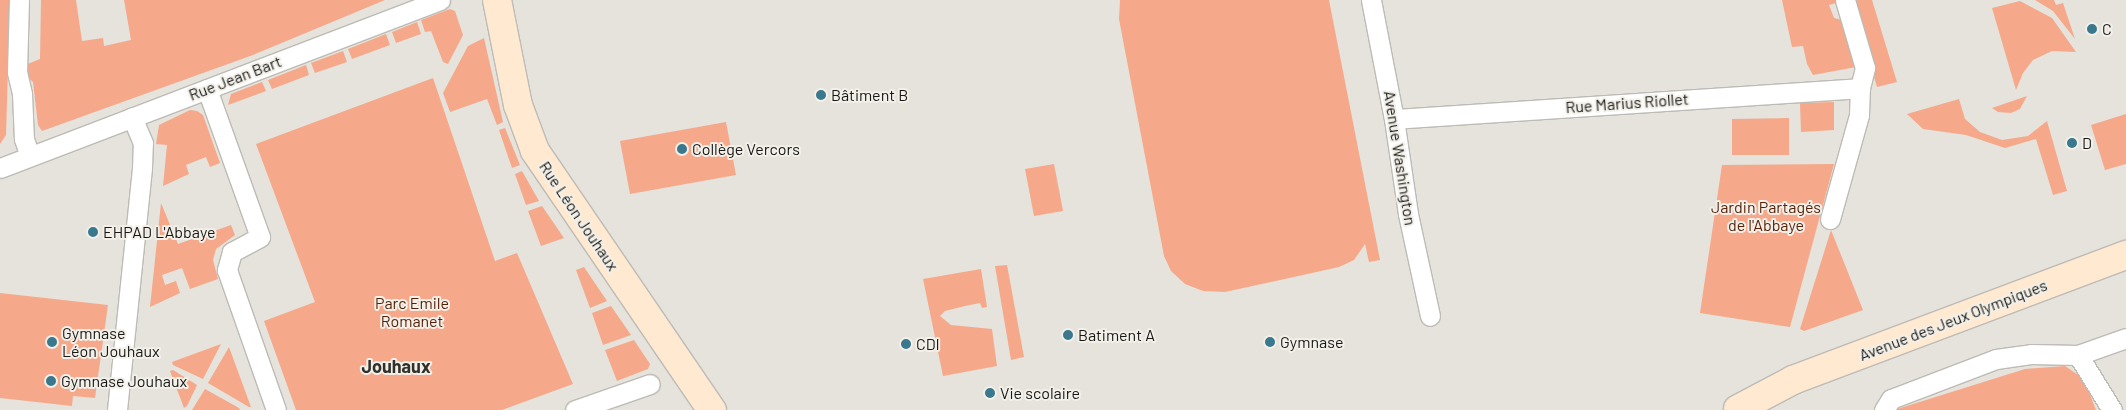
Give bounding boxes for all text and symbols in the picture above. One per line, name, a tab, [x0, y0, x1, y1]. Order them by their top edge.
place label: C	[2102, 19, 2112, 39]
marker: C	[2086, 23, 2098, 35]
street label: Rue Jean Bart	[186, 52, 284, 104]
place label: Bâtiment B	[831, 85, 908, 105]
marker: Bâtiment B	[815, 89, 827, 101]
street label: Avenue Washington	[1380, 89, 1420, 227]
street label: Rue Marius Riollet	[1565, 89, 1689, 117]
place label: D	[2082, 133, 2092, 153]
marker: D	[2066, 137, 2078, 149]
place label: Collège Vercors	[692, 139, 800, 159]
marker: Collège Vercors	[676, 143, 688, 155]
street label: Rue Léon Jouhaux	[535, 158, 623, 274]
park label: Jardin Partagés de l'Abbaye	[1711, 197, 1821, 235]
place label: EHPAD L'Abbaye	[103, 222, 216, 242]
marker: EHPAD L'Abbaye	[87, 226, 99, 238]
street label: Avenue des Jeux Olympiques	[1856, 275, 2050, 365]
park label: Parc Emile Romanet	[375, 293, 449, 331]
place label: Gymnase Léon Jouhaux	[62, 323, 160, 361]
place label: Batiment A	[1078, 325, 1155, 345]
marker: Batiment A	[1062, 329, 1074, 341]
place label: Gymnase	[1280, 332, 1343, 352]
place label: CDI	[916, 334, 940, 354]
marker: Gymnase Léon Jouhaux	[46, 336, 58, 348]
marker: Gymnase	[1264, 336, 1276, 348]
marker: CDI	[900, 338, 912, 350]
district label: Jouhaux	[361, 355, 431, 377]
place label: Gymnase Jouhaux	[61, 371, 187, 391]
marker: Gymnase Jouhaux	[45, 375, 57, 387]
place label: Vie scolaire	[1000, 383, 1080, 403]
marker: Vie scolaire	[984, 387, 996, 399]

